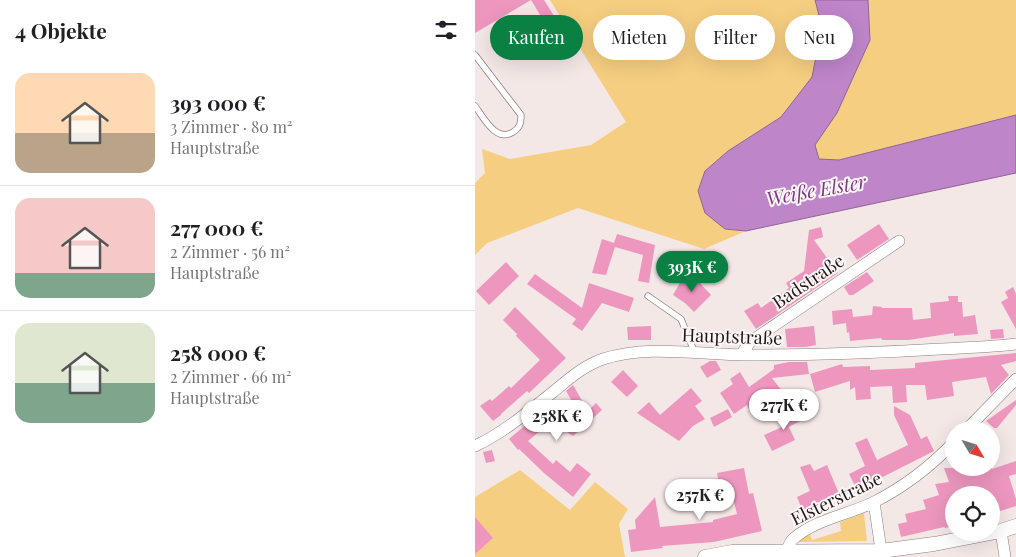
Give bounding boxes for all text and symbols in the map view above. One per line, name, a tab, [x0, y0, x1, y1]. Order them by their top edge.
chip: Kaufen	[490, 15, 583, 60]
chip: Mieten	[593, 15, 685, 60]
chip: Filter	[695, 15, 775, 60]
chip: Neu	[785, 15, 853, 60]
text: 4 Objekte	[15, 16, 107, 44]
icon: filters	[432, 16, 460, 44]
text: 393 000 €	[170, 88, 266, 116]
icon: home	[55, 93, 115, 153]
text: 3 Zimmer · 80 m²	[170, 116, 292, 137]
text: Hauptstraße	[170, 137, 260, 158]
water label: Weiße Elster	[764, 167, 869, 211]
text: 277 000 €	[170, 213, 264, 241]
icon: home	[55, 218, 115, 278]
text: 2 Zimmer · 56 m²	[170, 241, 290, 262]
street label: Badstraße	[767, 248, 849, 314]
pin: 393K €	[651, 250, 733, 293]
text: 393K €	[667, 256, 717, 277]
text: Hauptstraße	[170, 262, 260, 283]
street label: Hauptstraße	[681, 322, 783, 350]
text: 258 000 €	[170, 338, 266, 366]
icon: home	[55, 343, 115, 403]
text: 2 Zimmer · 66 m²	[170, 366, 291, 387]
text: Hauptstraße	[170, 387, 260, 408]
pin: 277K €	[743, 388, 825, 431]
text: 277K €	[760, 394, 808, 415]
pin: 258K €	[516, 400, 598, 442]
text: 258K €	[532, 405, 582, 426]
north arrow	[945, 421, 1000, 476]
map controls	[945, 421, 1000, 541]
street label: Elsterstraße	[786, 466, 886, 530]
pin: 257K €	[659, 478, 741, 521]
text: 257K €	[676, 484, 724, 505]
button: locate	[945, 486, 1000, 541]

